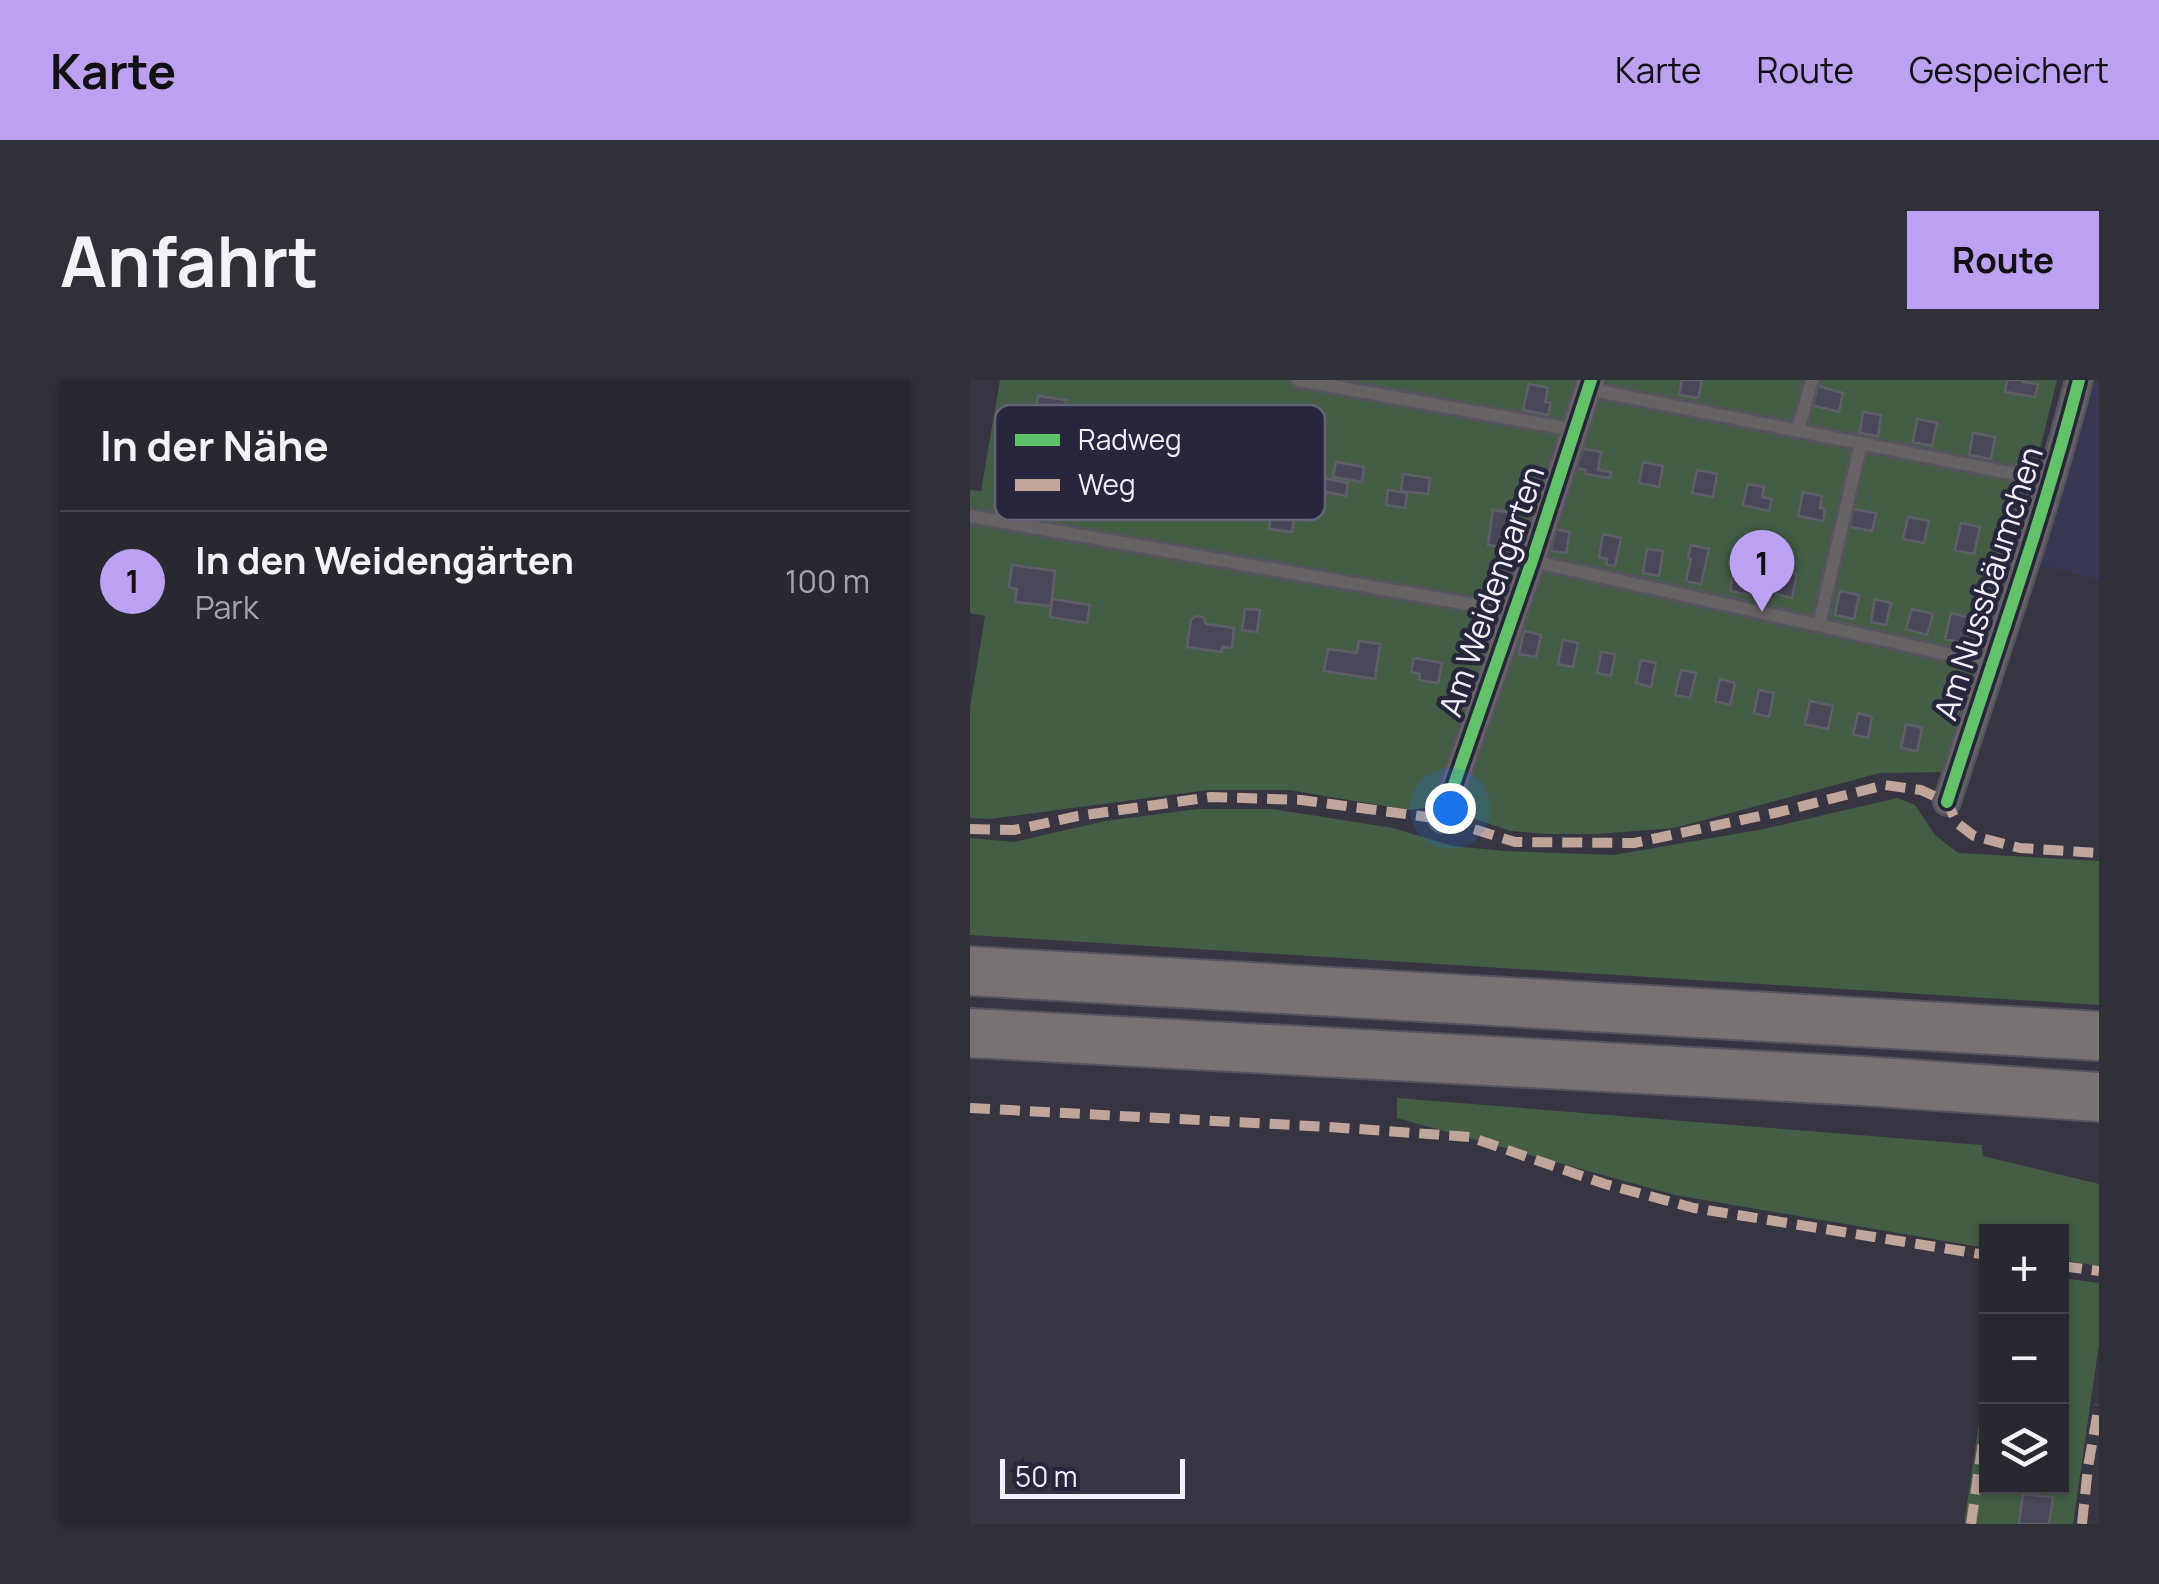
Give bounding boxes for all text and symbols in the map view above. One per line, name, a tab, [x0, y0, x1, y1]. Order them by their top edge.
text: Karte	[50, 38, 176, 103]
text: Karte	[1615, 46, 1702, 94]
text: Route	[1757, 46, 1854, 94]
text: Gespeichert	[1909, 46, 2109, 94]
button: Route	[1907, 211, 2099, 309]
text: Anfahrt	[60, 212, 318, 308]
legend	[995, 405, 1325, 520]
text: In der Nähe	[100, 416, 329, 474]
text: Radweg	[1078, 420, 1182, 458]
street label: Am Nussbäumchen	[1923, 441, 2053, 725]
street label: Am Weidengarten	[1428, 460, 1554, 722]
text: Weg	[1078, 465, 1135, 503]
pin: 1	[1730, 530, 1794, 612]
text: In den Weidengärten	[195, 533, 574, 585]
text: 1	[125, 559, 140, 603]
text: 100 m	[785, 559, 870, 603]
text: Park	[195, 585, 259, 629]
your location	[1425, 783, 1476, 834]
map controls	[1979, 1224, 2069, 1494]
button: +	[1979, 1224, 2069, 1314]
button: −	[1979, 1314, 2069, 1404]
button: layers	[1979, 1404, 2069, 1494]
scale bar	[1000, 1454, 1185, 1498]
text: 50 m	[1015, 1457, 1078, 1495]

